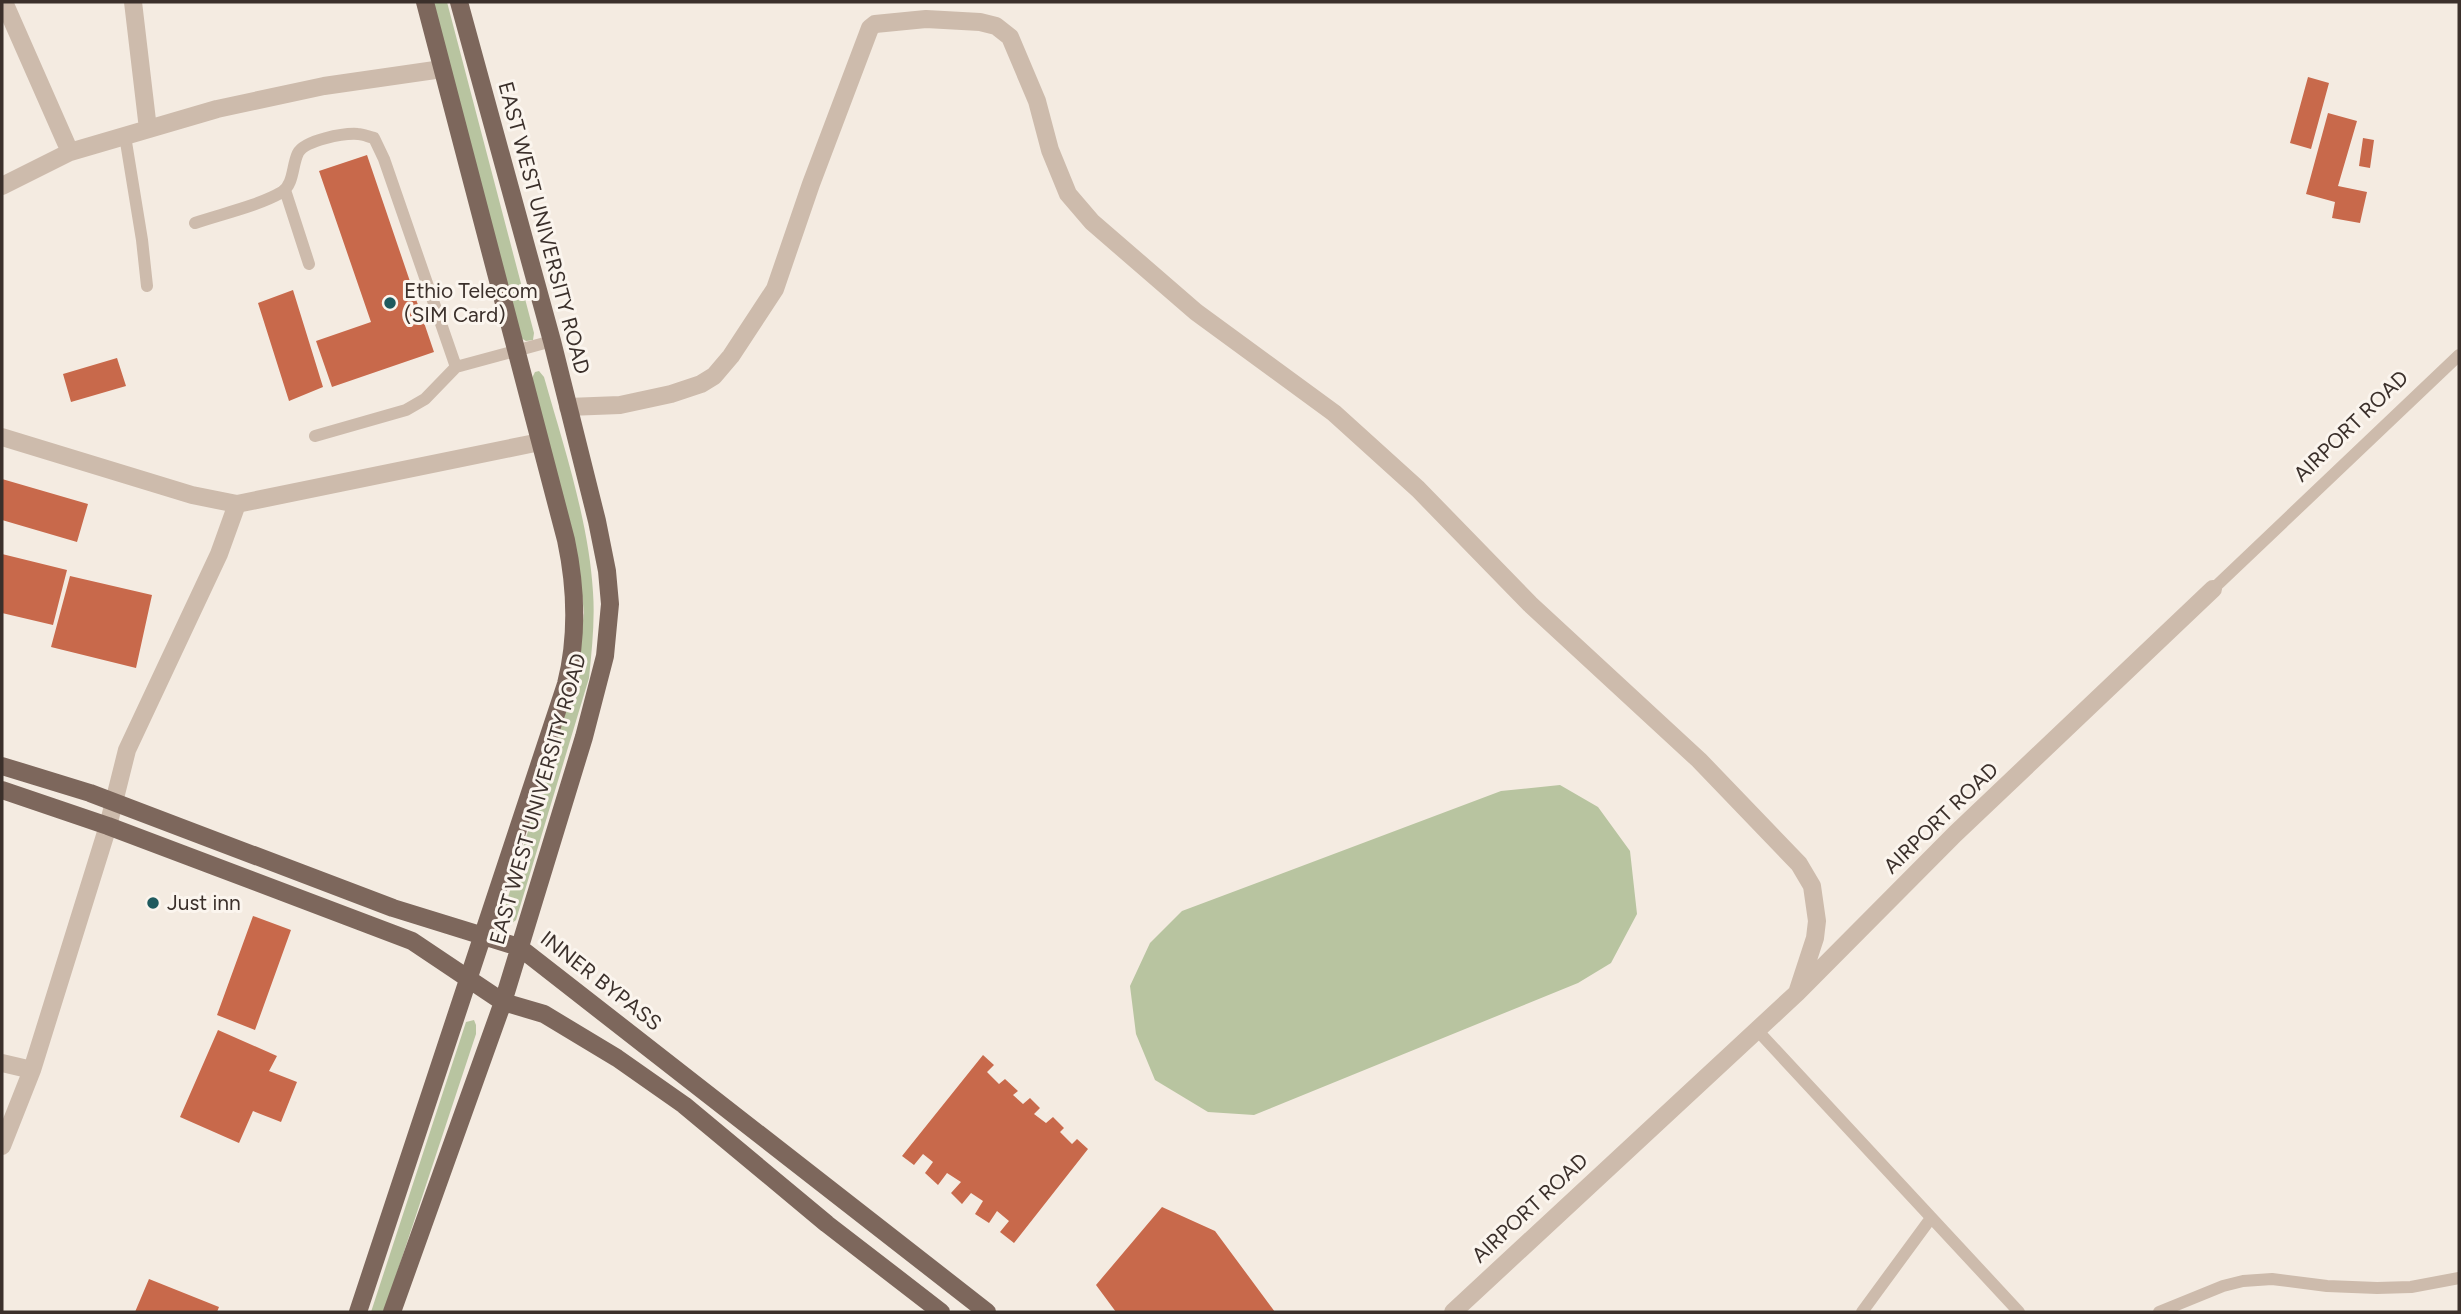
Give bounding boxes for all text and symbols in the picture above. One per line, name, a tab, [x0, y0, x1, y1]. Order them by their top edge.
street label: EAST WEST UNIVERSITY ROAD	[493, 79, 596, 377]
place label: Ethio Telecom (SIM Card)	[404, 278, 538, 327]
marker: Ethio Telecom (SIM Card)	[382, 295, 398, 311]
street label: AIRPORT ROAD	[2288, 365, 2413, 487]
street label: EAST WEST UNIVERSITY ROAD	[484, 650, 591, 947]
street label: AIRPORT ROAD	[1878, 757, 2003, 879]
place label: Just inn	[167, 890, 241, 915]
marker: Just inn	[145, 895, 161, 911]
street label: INNER BYPASS	[536, 926, 667, 1036]
street label: AIRPORT ROAD	[1466, 1148, 1593, 1268]

